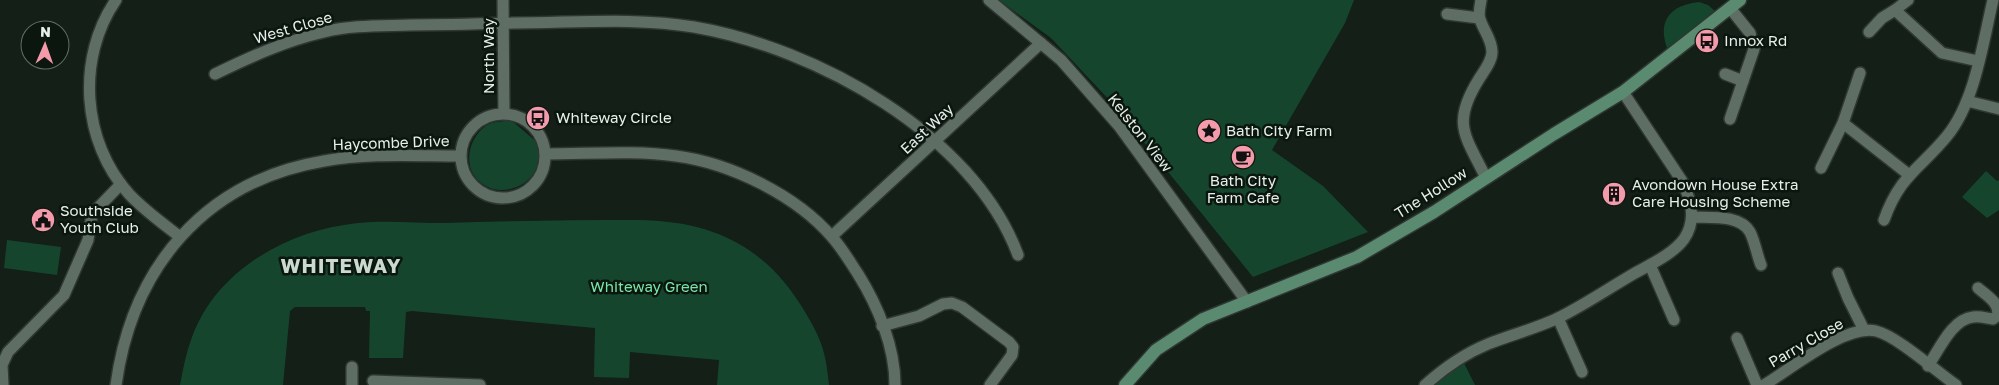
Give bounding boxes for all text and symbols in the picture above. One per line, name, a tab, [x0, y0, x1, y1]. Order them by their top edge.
street label: West Close	[251, 7, 334, 47]
street label: North Way	[479, 17, 497, 94]
north arrow	[20, 20, 70, 70]
text: N	[40, 23, 51, 40]
bus stop icon: Innox Rd	[1694, 28, 1720, 54]
place label: Innox Rd	[1724, 31, 1787, 49]
street label: Kelston View	[1105, 90, 1177, 175]
street label: East Way	[896, 99, 957, 157]
bus stop icon: Whiteway Circle	[525, 105, 551, 131]
place label: Whiteway Circle	[556, 108, 672, 126]
place icon: Bath City Farm	[1196, 118, 1222, 144]
place label: Bath City Farm	[1226, 121, 1332, 139]
street label: Haycombe Drive	[332, 131, 450, 153]
cafe icon: Bath City Farm Cafe	[1230, 144, 1256, 170]
street label: The Hollow	[1391, 163, 1470, 221]
place label: Bath City Farm Cafe	[1207, 171, 1280, 206]
place label: Avondown House Extra Care Housing Scheme	[1632, 175, 1798, 210]
building icon: Avondown House Extra Care Housing Scheme	[1601, 181, 1627, 207]
place label: Southside Youth Club	[60, 201, 139, 236]
public building icon: Southside Youth Club	[30, 207, 56, 233]
district label: WHITEWAY	[280, 253, 402, 277]
park label: Whiteway Green	[590, 277, 708, 295]
street label: Parry Close	[1765, 313, 1846, 371]

